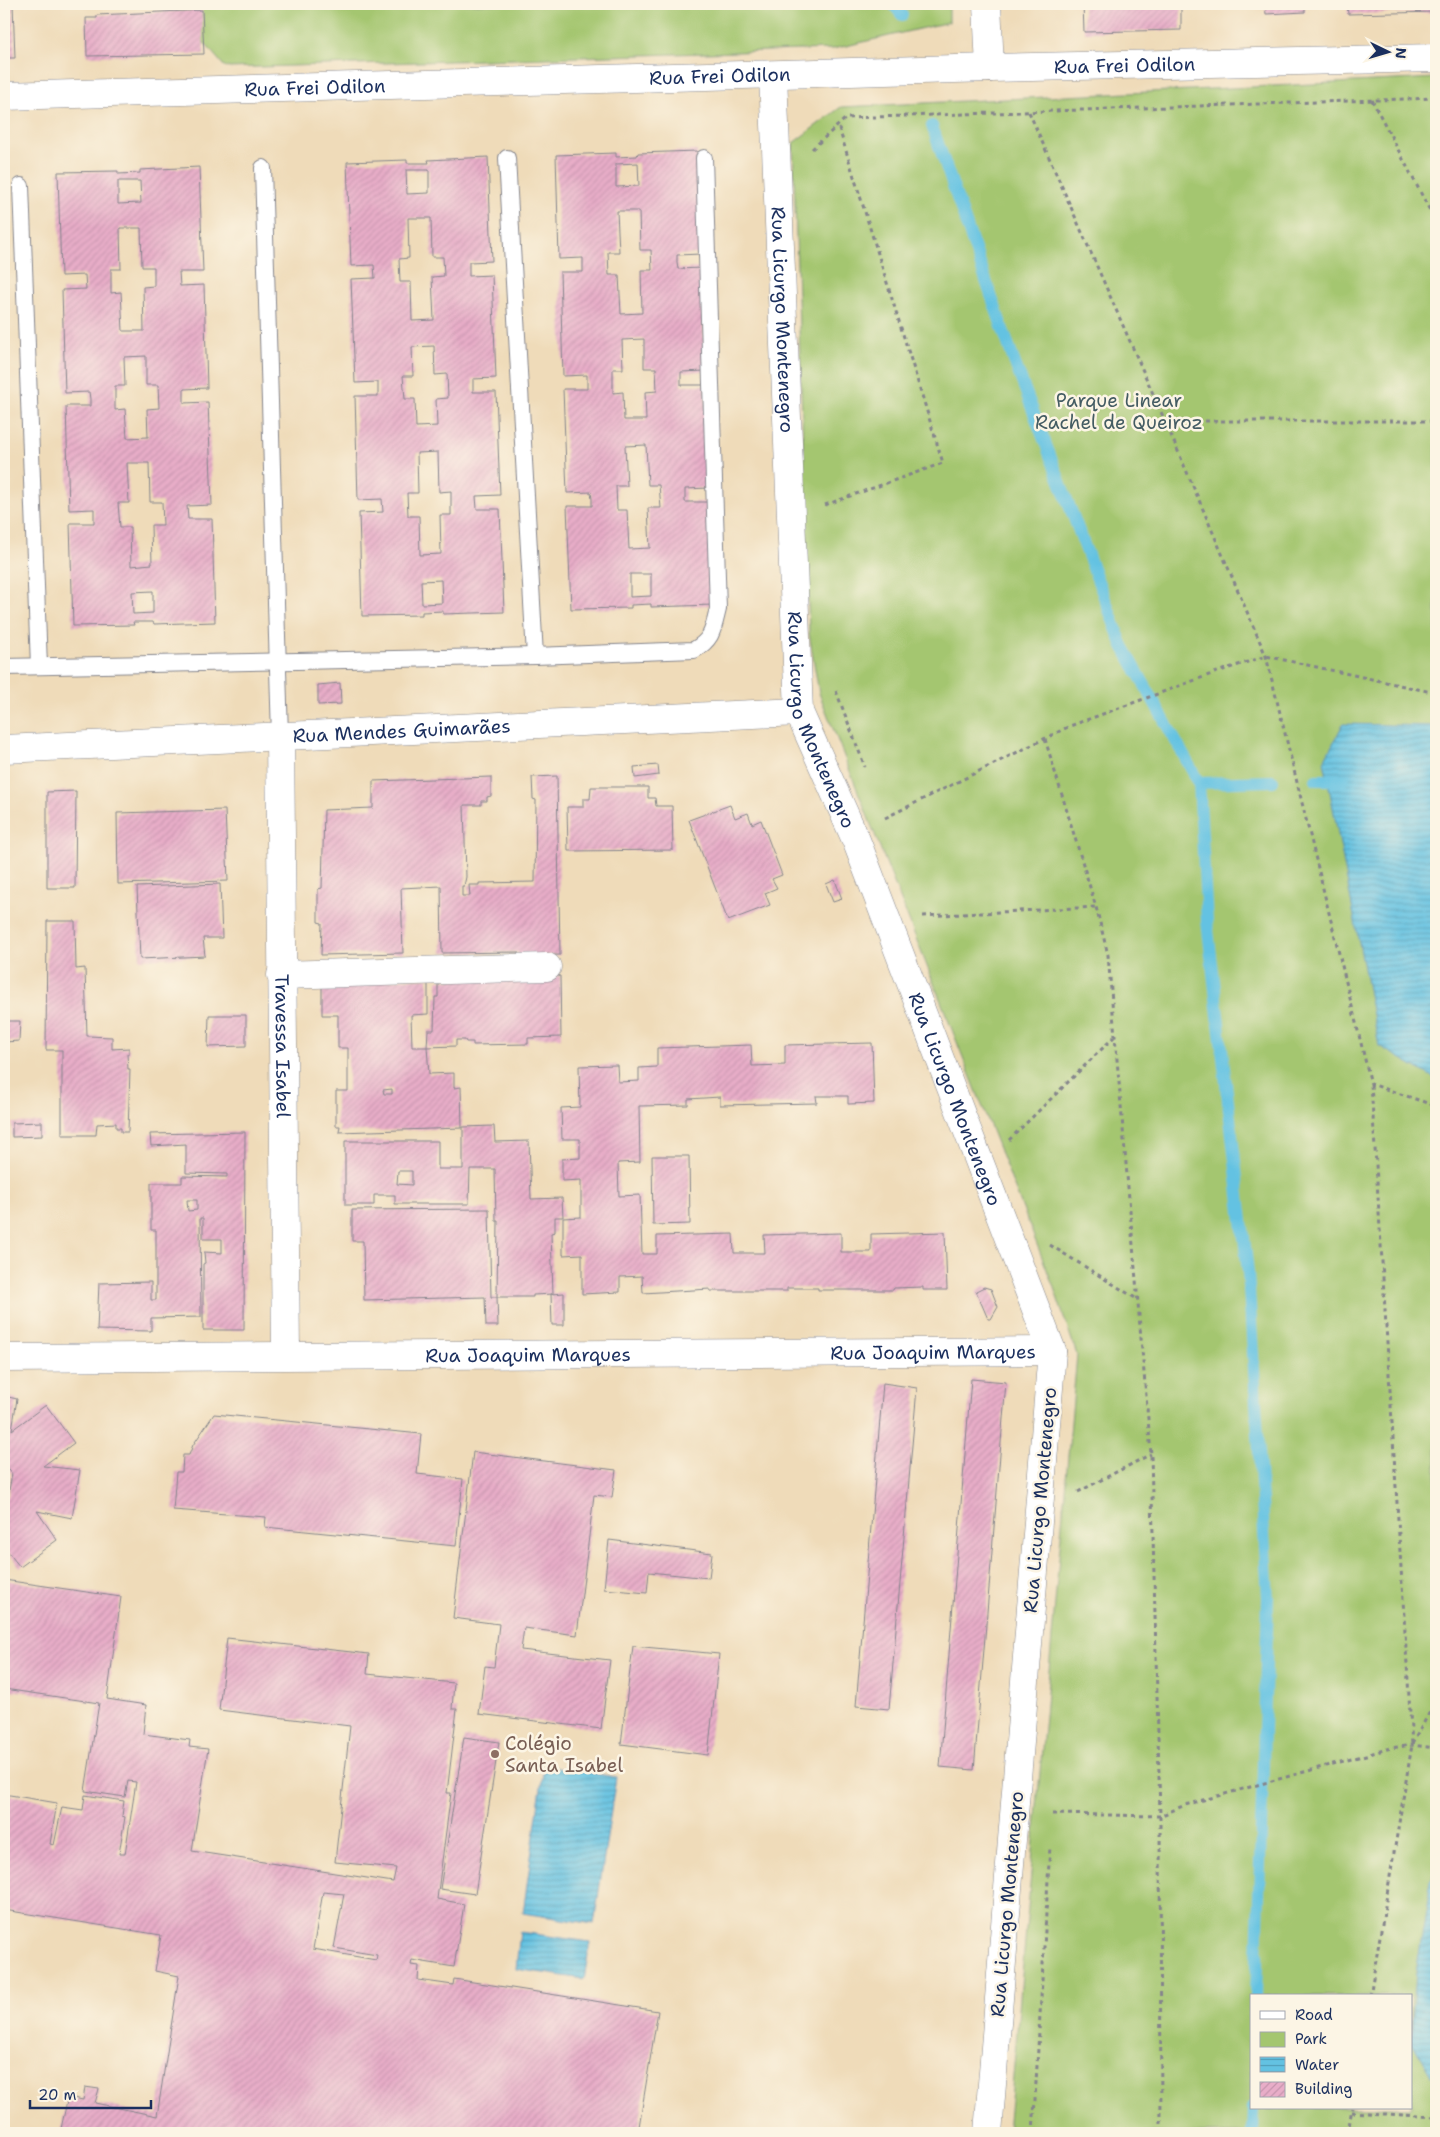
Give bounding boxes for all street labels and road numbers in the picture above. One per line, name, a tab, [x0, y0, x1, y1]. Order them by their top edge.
street label: Rua Frei Odilon	[1054, 51, 1196, 79]
street label: Rua Frei Odilon	[649, 61, 791, 90]
street label: Rua Frei Odilon	[244, 73, 386, 102]
street label: Rua Licurgo Montenegro	[766, 206, 800, 434]
street label: Rua Licurgo Montenegro	[782, 611, 862, 832]
street label: Rua Mendes Guimarães	[292, 713, 511, 748]
street label: Travessa Isabel	[270, 974, 296, 1118]
street label: Rua Licurgo Montenegro	[903, 989, 1008, 1209]
street label: Rua Joaquim Marques	[830, 1339, 1036, 1365]
street label: Rua Joaquim Marques	[425, 1341, 631, 1368]
street label: Rua Licurgo Montenegro	[1018, 1386, 1062, 1614]
street label: Rua Licurgo Montenegro	[985, 1790, 1029, 2018]

